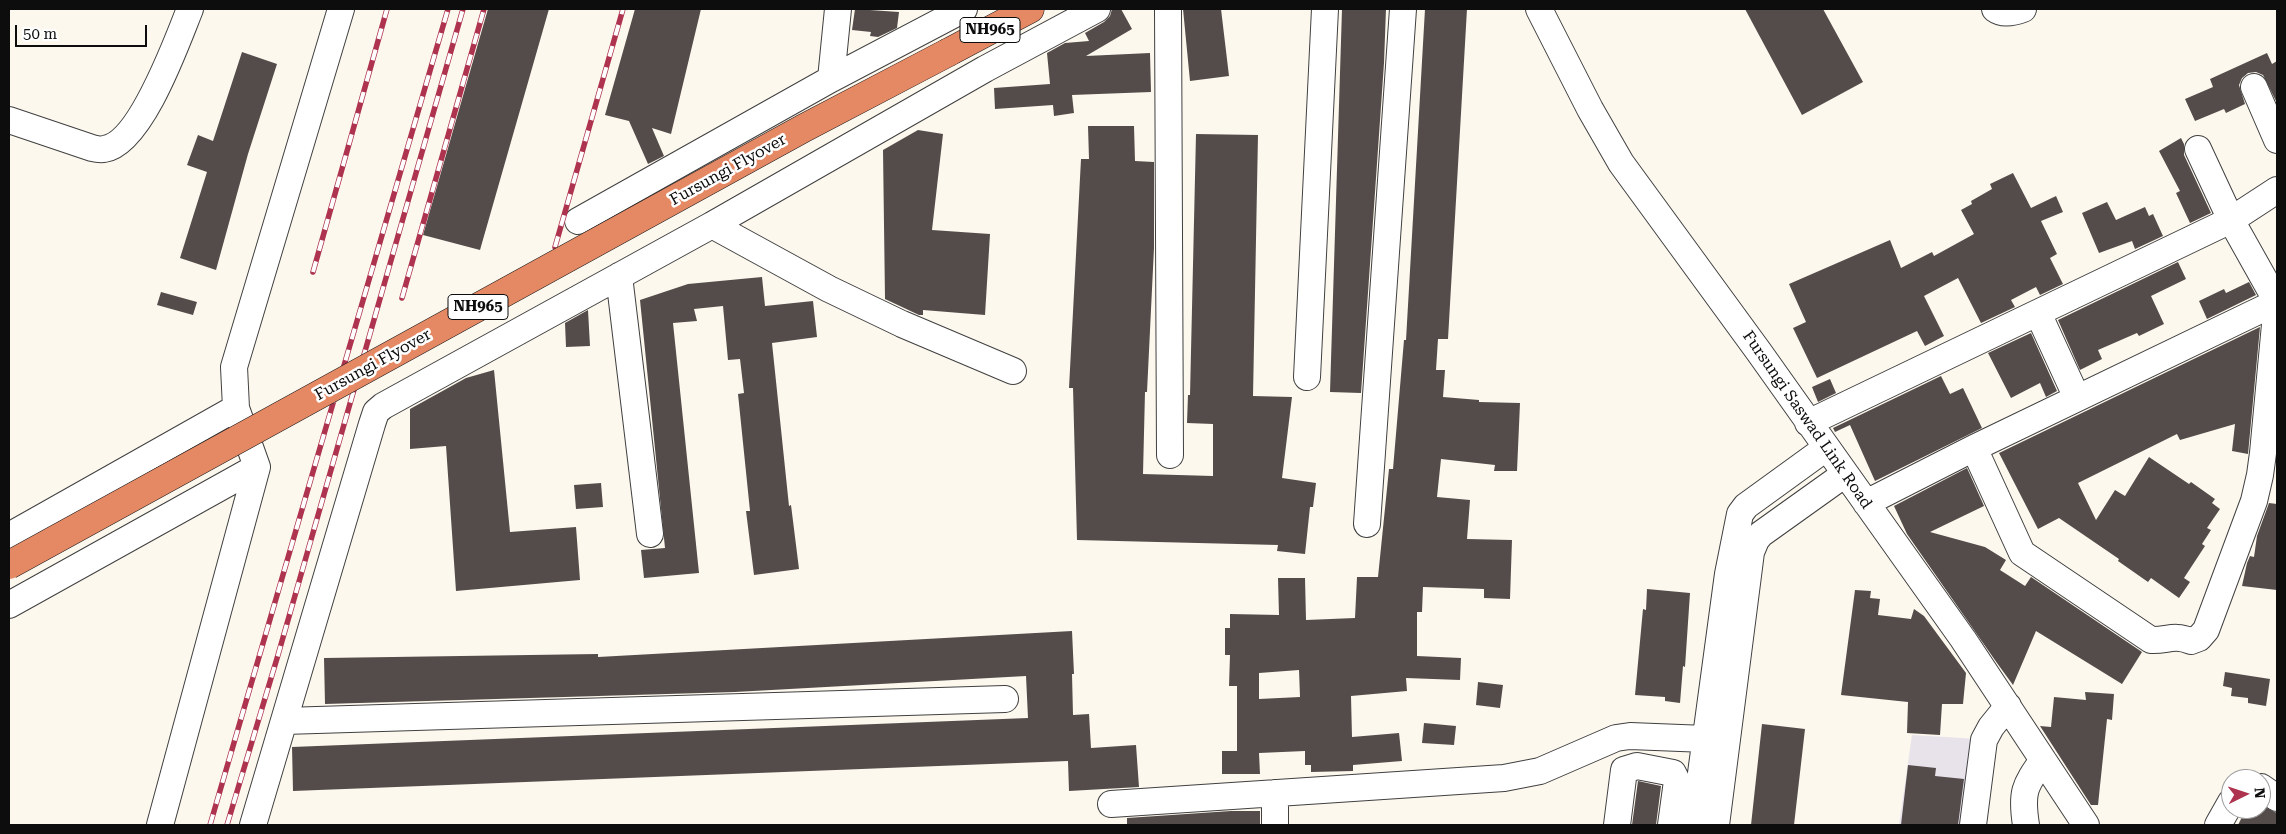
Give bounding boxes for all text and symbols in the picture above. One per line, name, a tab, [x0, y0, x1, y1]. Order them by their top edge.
scale bar	[18, 15, 150, 47]
road number: NH965	[960, 18, 1020, 42]
text: 50 m	[23, 25, 57, 43]
street label: Fursungi Flyover	[667, 130, 789, 210]
road number: NH965	[448, 294, 508, 320]
street label: Fursungi Flyover	[312, 325, 434, 405]
street label: Fursungi Saswad Link Road	[1738, 327, 1876, 513]
north arrow	[2221, 769, 2271, 819]
text: N	[2252, 787, 2268, 799]

